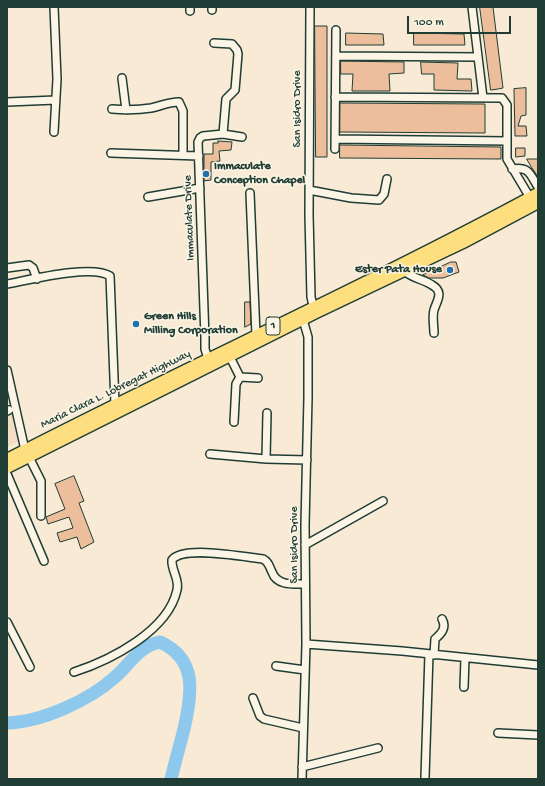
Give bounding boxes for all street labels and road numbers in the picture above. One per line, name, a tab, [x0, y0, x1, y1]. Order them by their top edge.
street label: San Isidro Drive	[291, 70, 305, 148]
street label: Immaculate Drive	[181, 175, 199, 261]
road number: 1	[266, 317, 280, 335]
street label: Maria Clara L. Lobregat Highway	[39, 347, 193, 433]
street label: San Isidro Drive	[288, 506, 302, 584]

